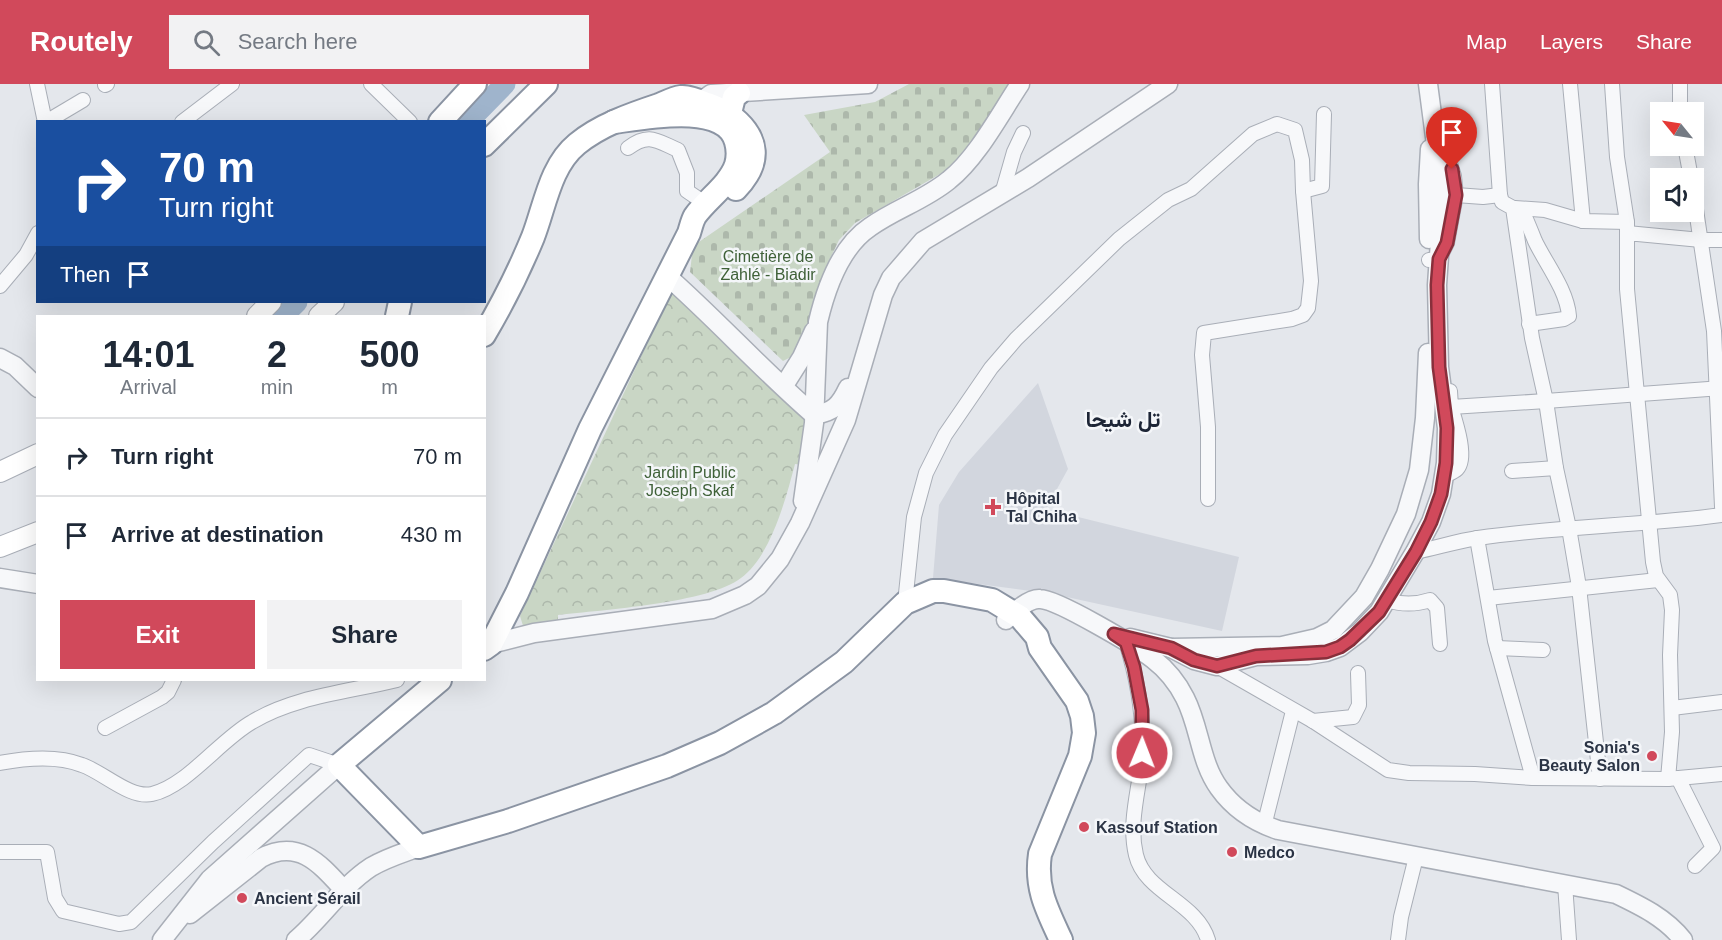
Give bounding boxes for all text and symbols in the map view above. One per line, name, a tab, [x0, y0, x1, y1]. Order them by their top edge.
search box	[169, 15, 589, 69]
text: Routely	[30, 26, 133, 57]
icon: search	[190, 26, 223, 59]
text: Search here	[238, 29, 358, 54]
text: Map	[1466, 30, 1507, 53]
text: Layers	[1540, 30, 1603, 53]
text: Share	[1636, 30, 1692, 53]
north arrow	[1650, 102, 1704, 156]
map controls	[1650, 102, 1704, 222]
pin	[1426, 107, 1477, 169]
icon: arrive	[1435, 116, 1468, 149]
icon: right	[60, 144, 138, 222]
text: 70 m	[159, 144, 255, 191]
button: sound	[1650, 168, 1704, 222]
text: Turn right	[159, 193, 274, 223]
park label: Cimetière de Zahlé - Biadir	[720, 248, 816, 283]
icon: arrive	[122, 258, 155, 291]
text: Then	[60, 262, 110, 287]
text: 14:01	[102, 334, 194, 375]
text: 2	[267, 334, 287, 375]
text: 500	[359, 334, 420, 375]
text: Arrival	[120, 376, 177, 398]
text: min	[261, 376, 293, 398]
text: m	[381, 376, 398, 398]
district label: تل شيحا	[1085, 407, 1161, 432]
icon: right	[60, 441, 93, 474]
text: Turn right	[111, 444, 213, 469]
text: 70 m	[413, 444, 462, 469]
park label: Jardin Public Joseph Skaf	[644, 464, 736, 499]
place label: Hôpital Tal Chiha	[1006, 490, 1077, 525]
marker: Hôpital Tal Chiha	[984, 498, 1002, 516]
icon: arrive	[60, 519, 93, 552]
text: Arrive at destination	[111, 522, 324, 547]
text: 430 m	[401, 522, 462, 547]
button: Exit	[60, 600, 255, 669]
button: Share	[267, 600, 462, 669]
position arrow	[1110, 721, 1174, 785]
place label: Sonia's Beauty Salon	[1539, 739, 1640, 774]
marker: Sonia's Beauty Salon	[1645, 749, 1659, 763]
place label: Kassouf Station	[1096, 819, 1218, 836]
marker: Kassouf Station	[1077, 820, 1091, 834]
place label: Medco	[1244, 844, 1295, 861]
marker: Medco	[1225, 845, 1239, 859]
place label: Ancient Sérail	[254, 890, 361, 907]
marker: Ancient Sérail	[235, 891, 249, 905]

